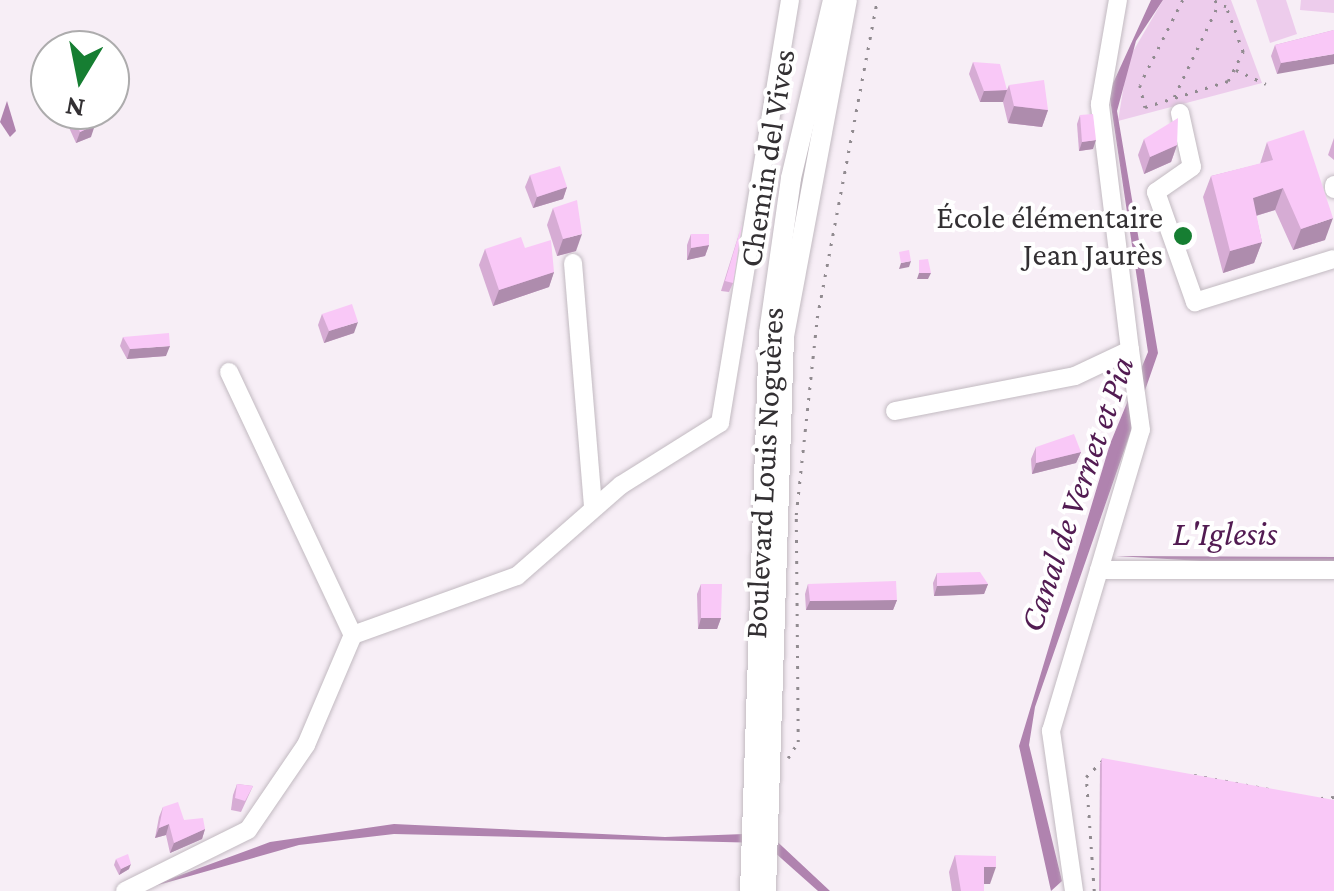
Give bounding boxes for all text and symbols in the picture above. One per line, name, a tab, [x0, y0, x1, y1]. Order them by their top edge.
north arrow	[30, 30, 130, 130]
street label: Chemin del Vives	[731, 46, 803, 270]
text: N	[63, 91, 87, 125]
place label: École élémentaire Jean Jaurès	[936, 199, 1163, 274]
marker: École élémentaire Jean Jaurès	[1172, 225, 1194, 247]
street label: Boulevard Louis Noguères	[736, 306, 792, 640]
water label: Canal de Vernet et Pia	[1010, 351, 1144, 637]
water label: L'Iglesis	[1173, 513, 1277, 555]

